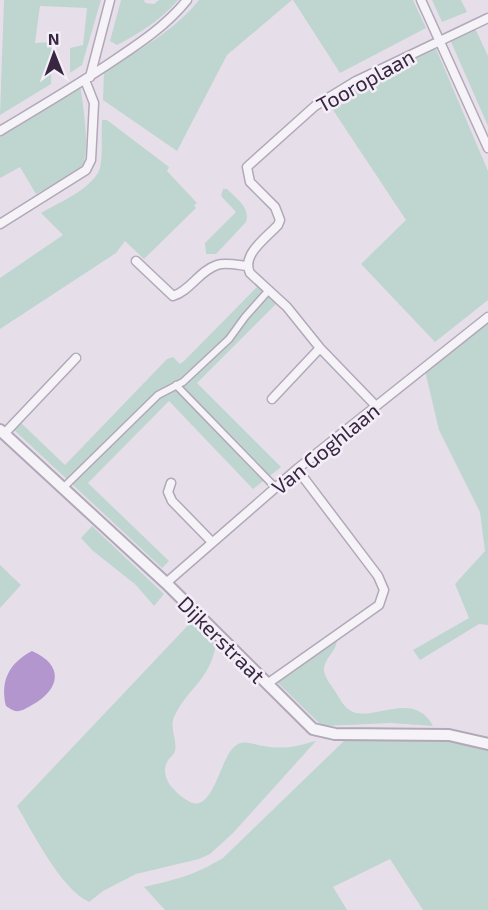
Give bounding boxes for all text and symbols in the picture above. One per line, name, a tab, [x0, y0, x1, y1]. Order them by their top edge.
north arrow	[24, 24, 84, 84]
text: N	[48, 29, 60, 48]
street label: Tooroplaan	[312, 43, 418, 117]
street label: Van Goghlaan	[266, 397, 384, 499]
street label: Dijkerstraat	[173, 590, 271, 688]

